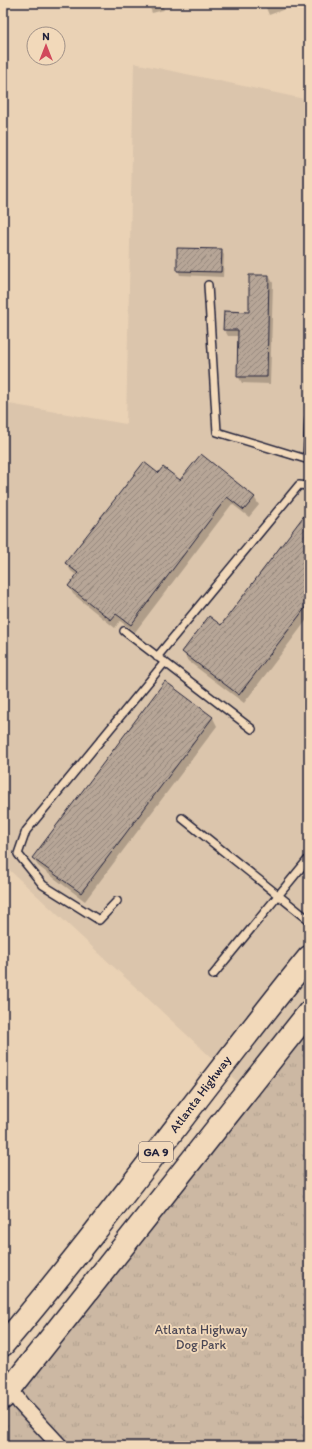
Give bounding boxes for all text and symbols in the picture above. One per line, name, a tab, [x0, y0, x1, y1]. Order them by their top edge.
north arrow	[26, 26, 66, 66]
text: N	[42, 30, 50, 43]
street label: Atlanta Highway	[166, 1052, 234, 1136]
road number: GA 9	[139, 1142, 173, 1162]
park label: Atlanta Highway Dog Park	[155, 1322, 247, 1352]

